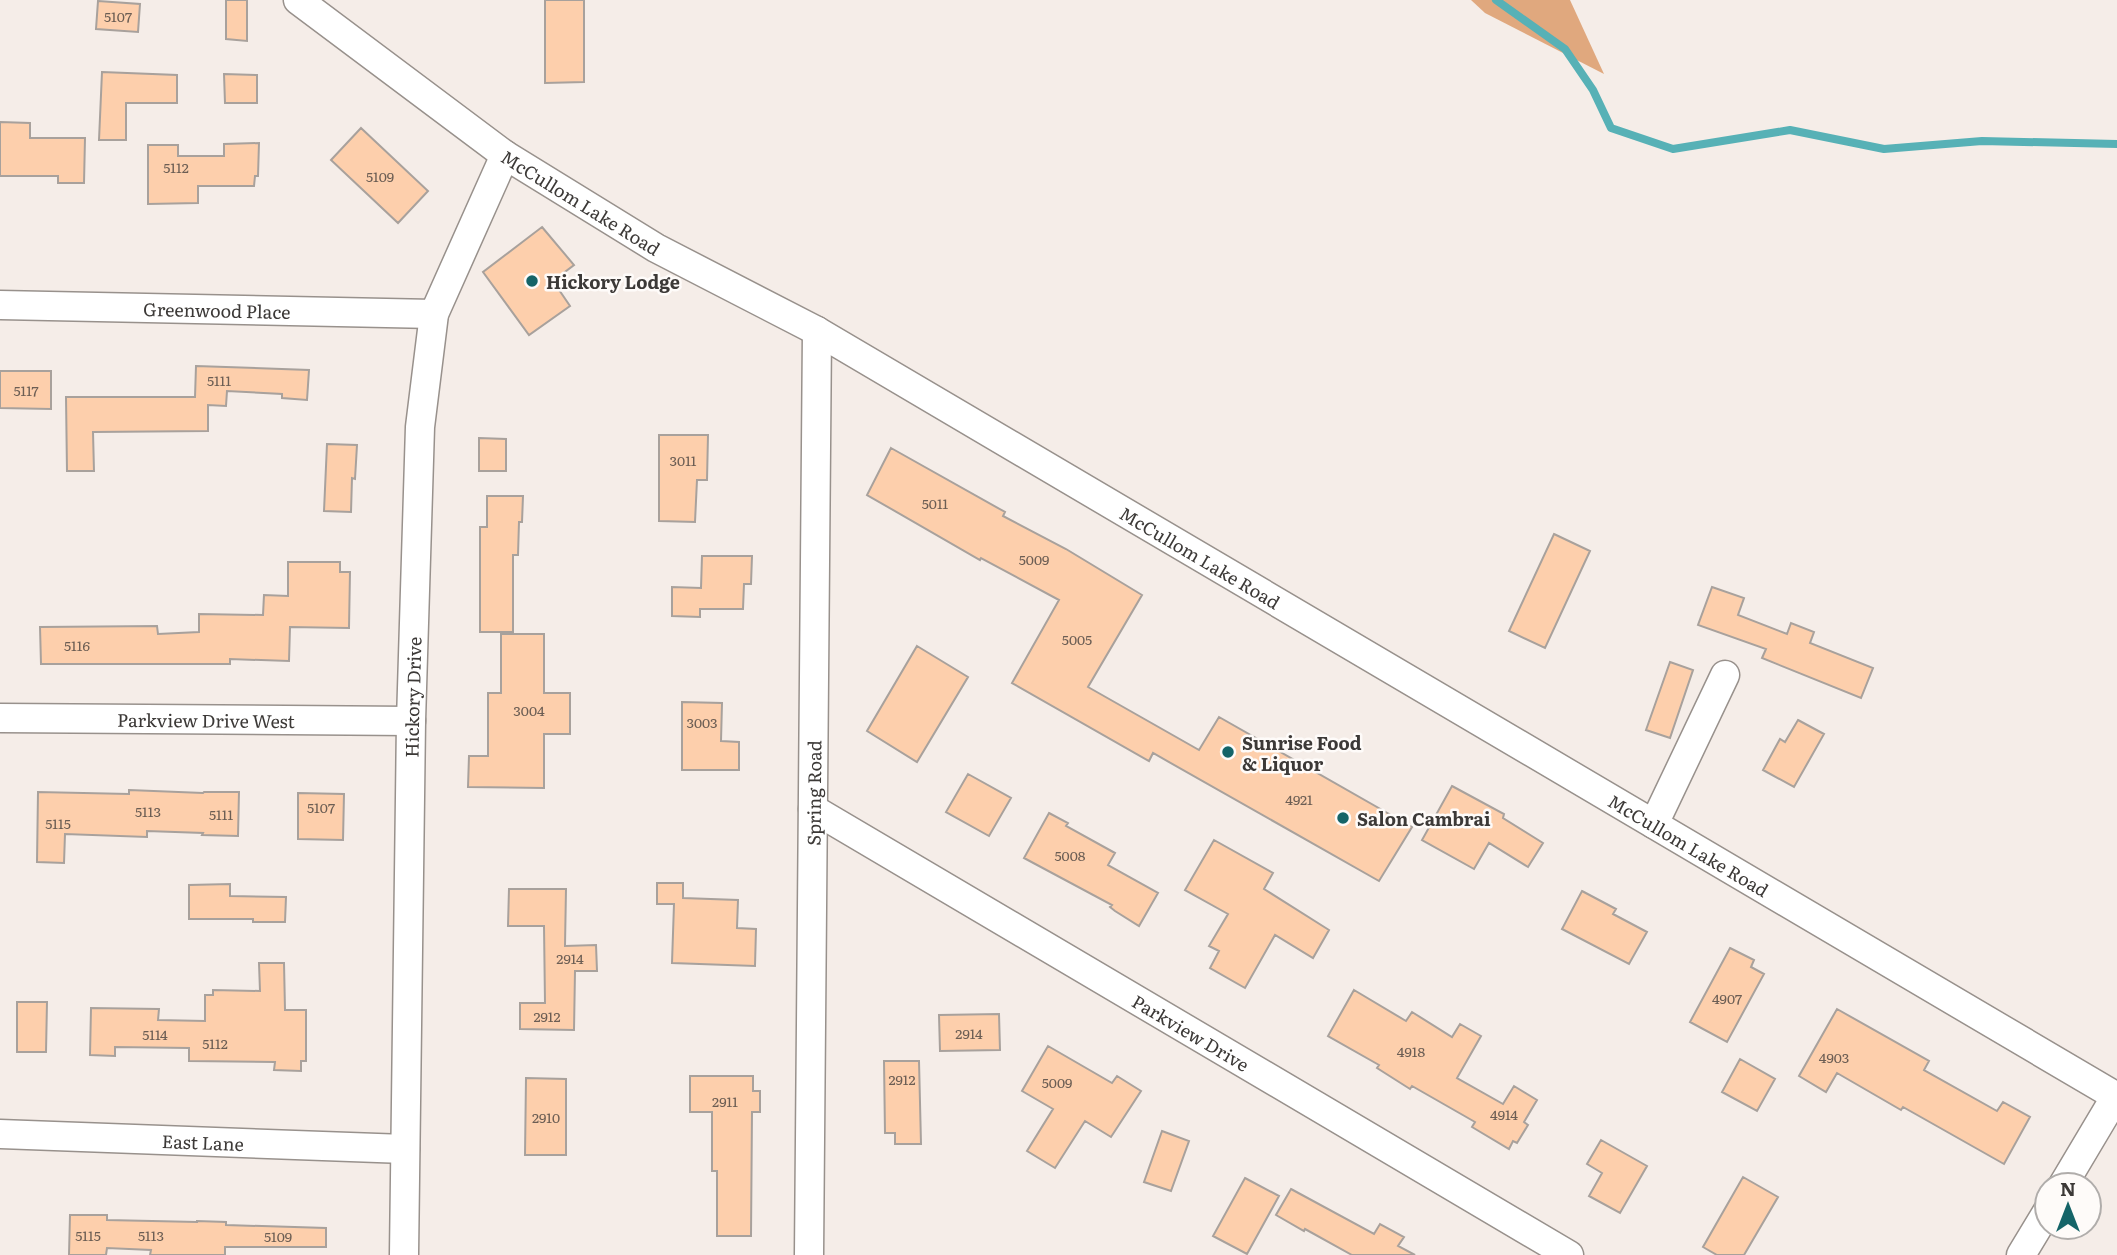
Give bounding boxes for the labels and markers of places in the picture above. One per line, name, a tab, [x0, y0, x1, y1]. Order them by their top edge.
place label: Hickory Lodge	[546, 268, 680, 295]
marker: Hickory Lodge	[524, 273, 540, 289]
place label: Sunrise Food & Liquor	[1242, 729, 1362, 777]
marker: Sunrise Food & Liquor	[1220, 744, 1236, 760]
place label: Salon Cambrai	[1357, 805, 1491, 832]
marker: Salon Cambrai	[1335, 810, 1351, 826]

